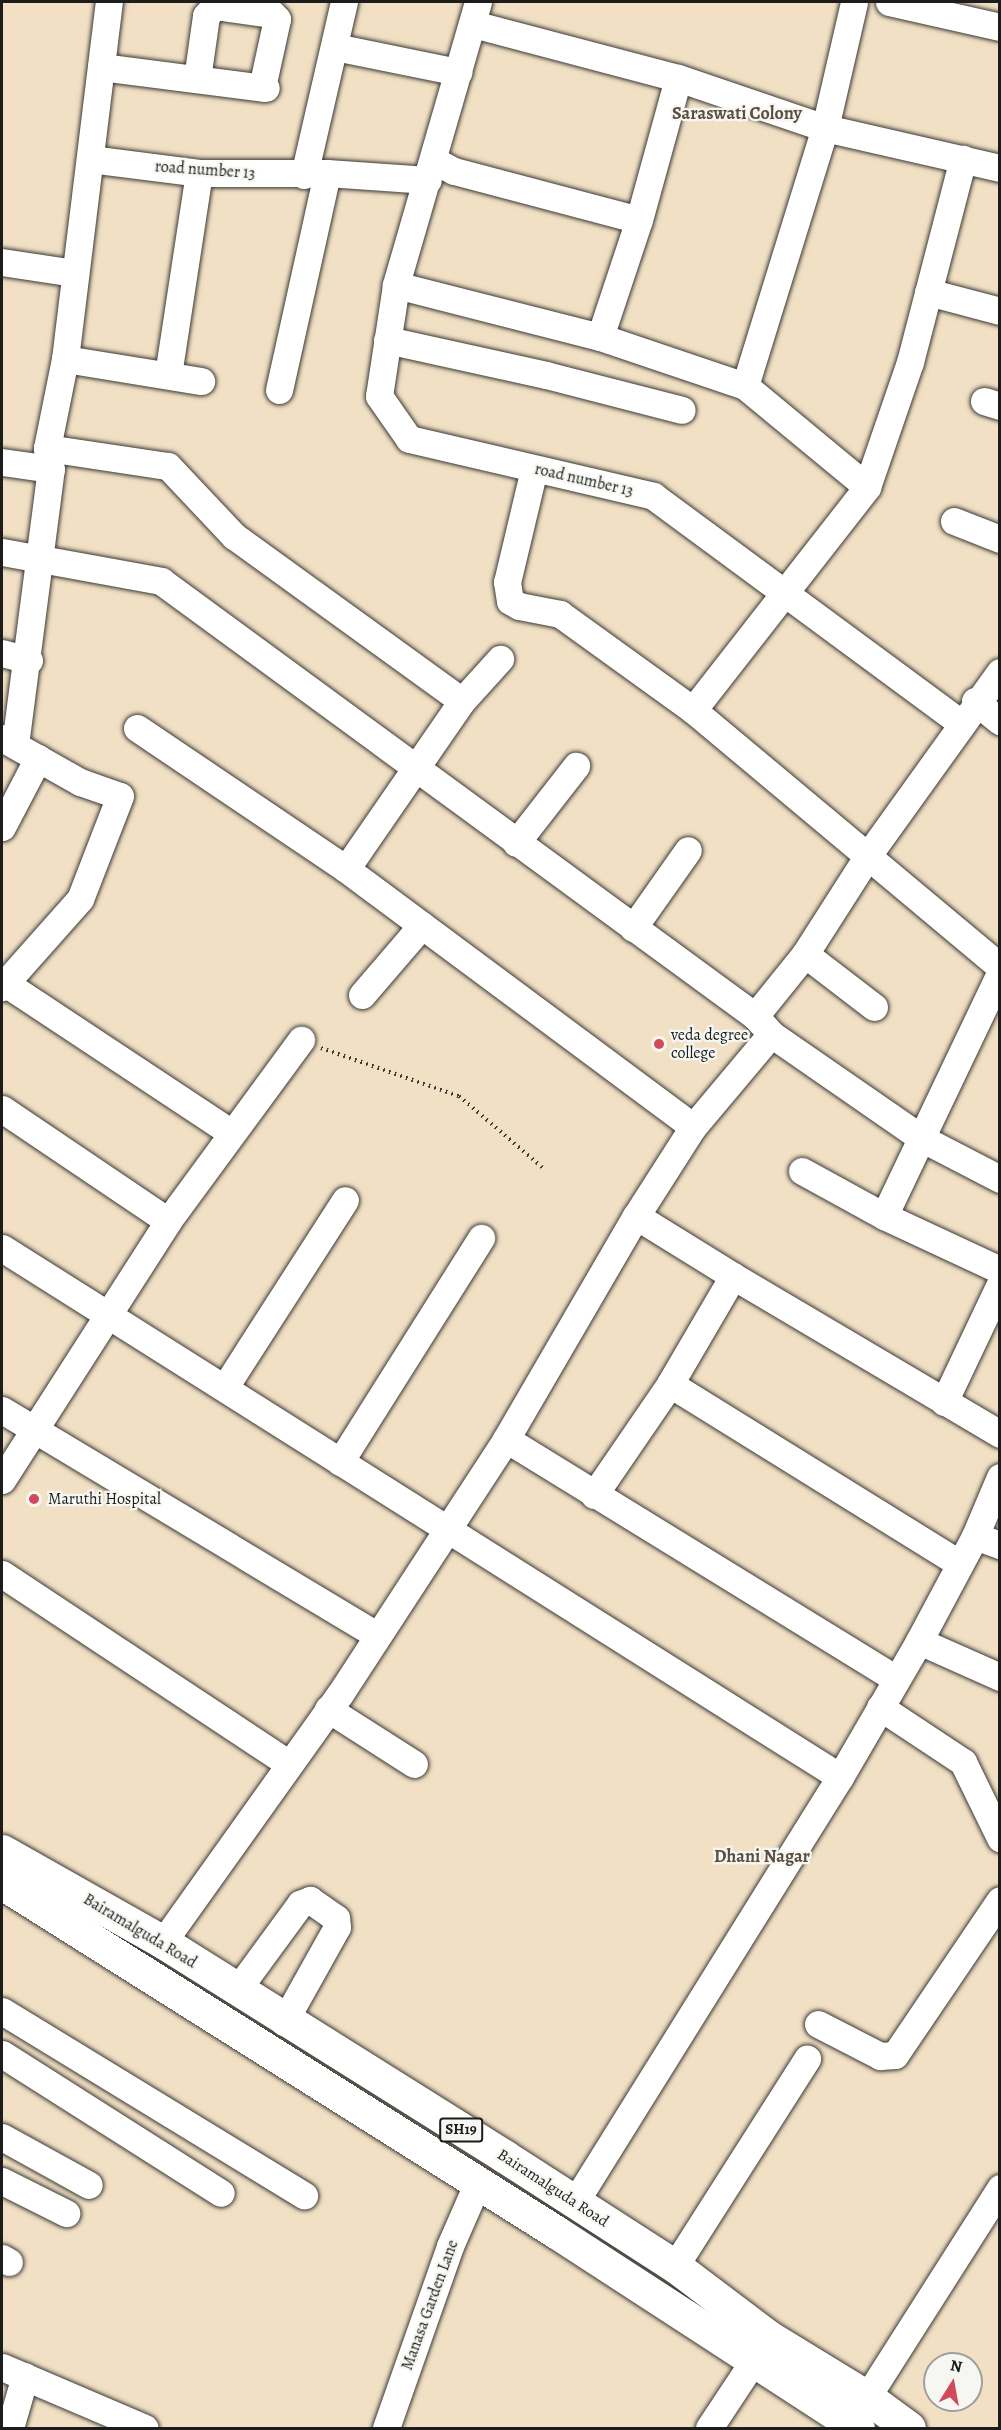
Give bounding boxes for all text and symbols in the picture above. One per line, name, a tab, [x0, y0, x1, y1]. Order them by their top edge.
district label: Saraswati Colony	[672, 102, 802, 124]
street label: road number 13	[154, 157, 256, 183]
street label: road number 13	[533, 459, 635, 501]
place label: veda degree college	[671, 1025, 748, 1063]
marker: veda degree college	[652, 1037, 666, 1051]
place label: Maruthi Hospital	[48, 1489, 161, 1509]
marker: Maruthi Hospital	[25, 1490, 43, 1508]
district label: Dhani Nagar	[714, 1845, 810, 1867]
street label: Bairamalguda Road	[80, 1890, 200, 1972]
road number: SH19	[438, 2118, 484, 2142]
street label: Bairamalguda Road	[494, 2145, 612, 2231]
street label: Manasa Garden Lane	[398, 2237, 462, 2373]
north arrow	[923, 2352, 983, 2412]
text: N	[948, 2354, 964, 2378]

